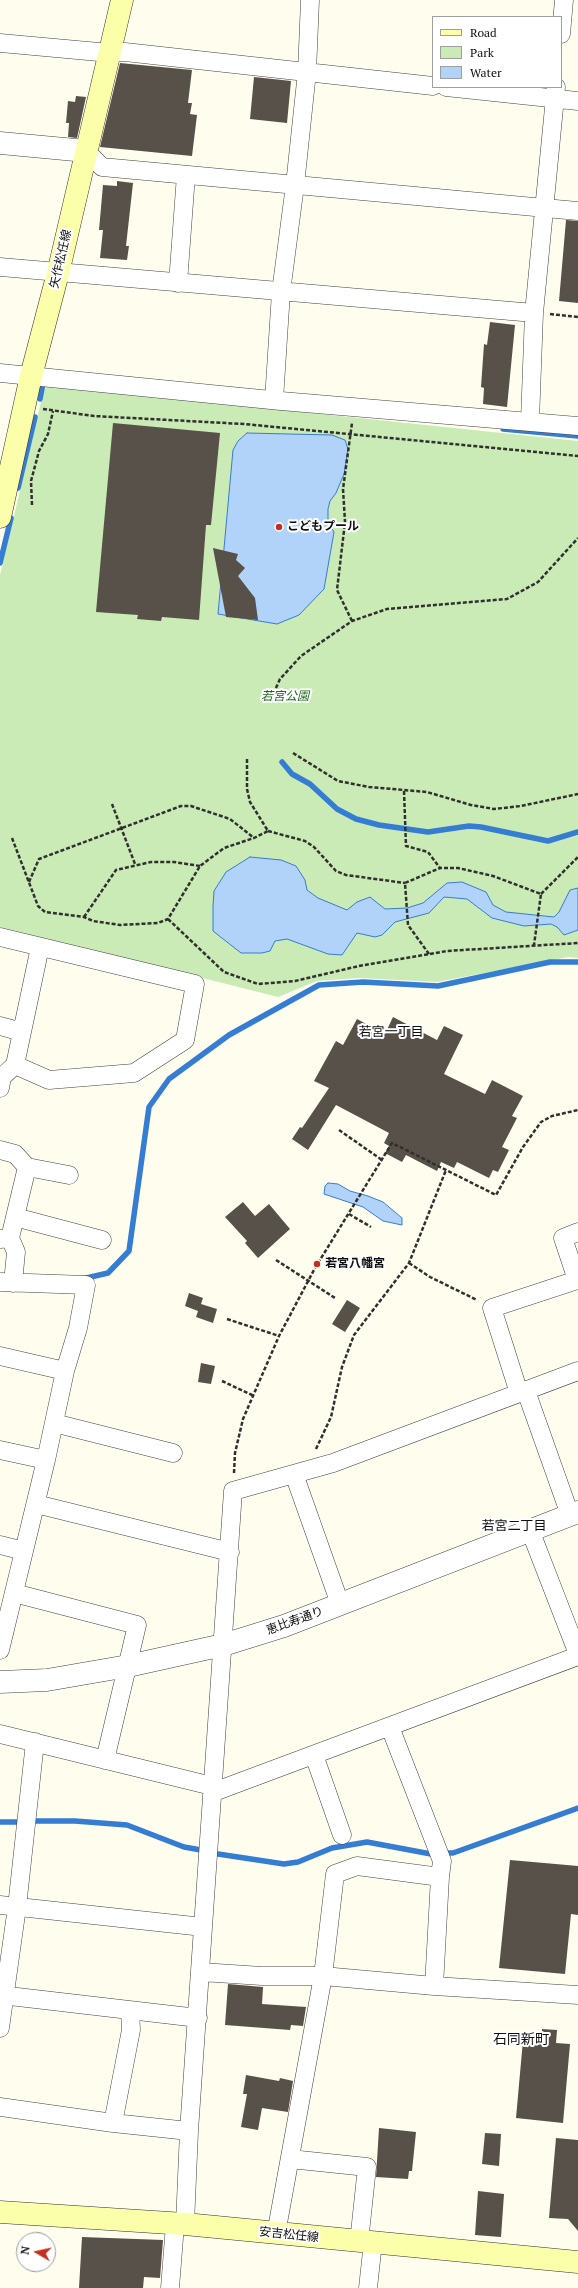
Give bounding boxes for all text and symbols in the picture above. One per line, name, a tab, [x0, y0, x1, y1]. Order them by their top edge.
legend	[432, 16, 562, 88]
text: Road	[470, 25, 497, 40]
text: Park	[470, 45, 494, 60]
text: Water	[470, 65, 502, 80]
street label: 矢作松任線	[47, 228, 75, 290]
place label: こどもプール	[287, 520, 359, 534]
marker: こどもプール	[274, 522, 284, 532]
park label: 若宮公園	[261, 690, 309, 704]
district label: 若宮一丁目	[359, 1024, 423, 1040]
place label: 若宮八幡宮	[325, 1257, 385, 1271]
marker: 若宮八幡宮	[312, 1259, 322, 1269]
district label: 若宮二丁目	[482, 1518, 546, 1534]
street label: 恵比寿通り	[264, 1604, 326, 1638]
district label: 石同新町	[493, 2032, 549, 2048]
street label: 安吉松任線	[258, 2225, 320, 2245]
north arrow	[16, 2232, 56, 2272]
text: N	[18, 2245, 33, 2255]

